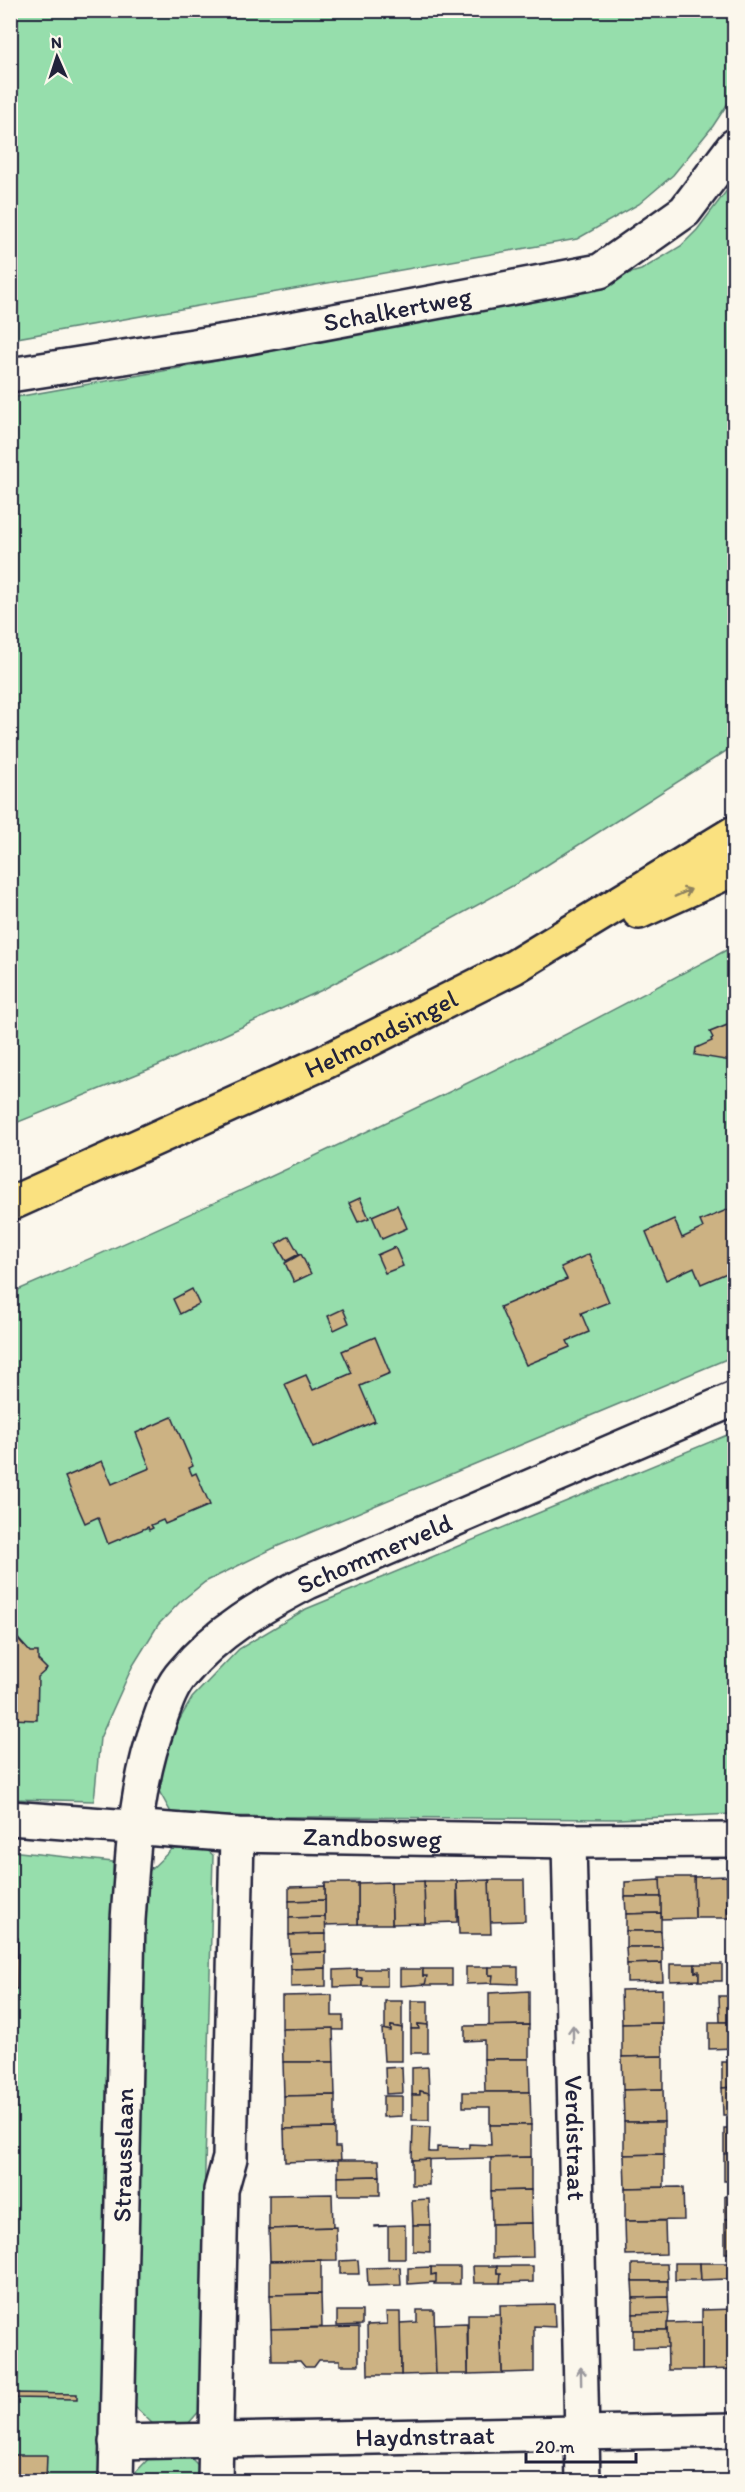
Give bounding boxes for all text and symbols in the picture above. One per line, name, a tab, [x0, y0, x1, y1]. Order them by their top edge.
north arrow	[27, 27, 87, 87]
text: N	[50, 33, 62, 52]
street label: Schalkertweg	[321, 279, 475, 339]
one-way arrow	[673, 886, 691, 898]
street label: Helmondsingel	[299, 982, 463, 1085]
street label: Schommerveld	[291, 1506, 457, 1601]
street label: Zandbosweg	[303, 1820, 443, 1855]
one-way arrow	[567, 2025, 579, 2045]
street label: Verdistraat	[558, 2075, 593, 2201]
street label: Strausslaan	[106, 2087, 140, 2223]
one-way arrow	[575, 2367, 586, 2387]
street label: Haydnstraat	[355, 2419, 495, 2453]
scale bar	[526, 2426, 636, 2464]
text: 20 m	[535, 2436, 575, 2458]

